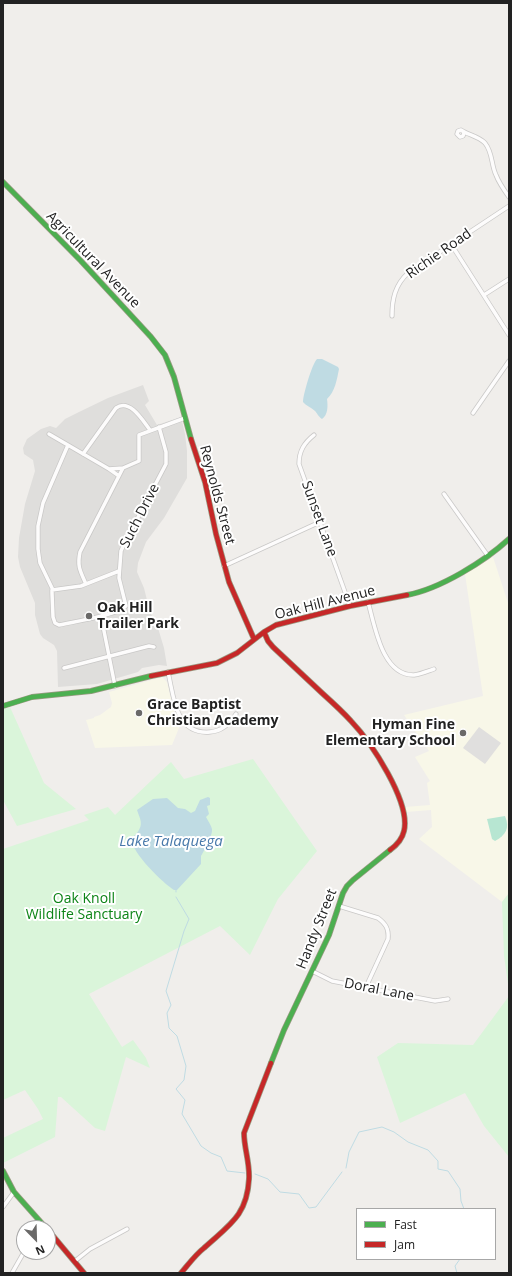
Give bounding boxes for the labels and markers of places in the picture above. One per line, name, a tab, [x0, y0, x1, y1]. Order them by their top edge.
place label: Oak Hill Trailer Park	[97, 600, 179, 632]
marker: Oak Hill Trailer Park	[84, 611, 94, 621]
place label: Grace Baptist Christian Academy	[147, 697, 279, 730]
marker: Grace Baptist Christian Academy	[134, 708, 144, 718]
place label: Hyman Fine Elementary School	[325, 717, 455, 750]
marker: Hyman Fine Elementary School	[458, 728, 468, 738]

